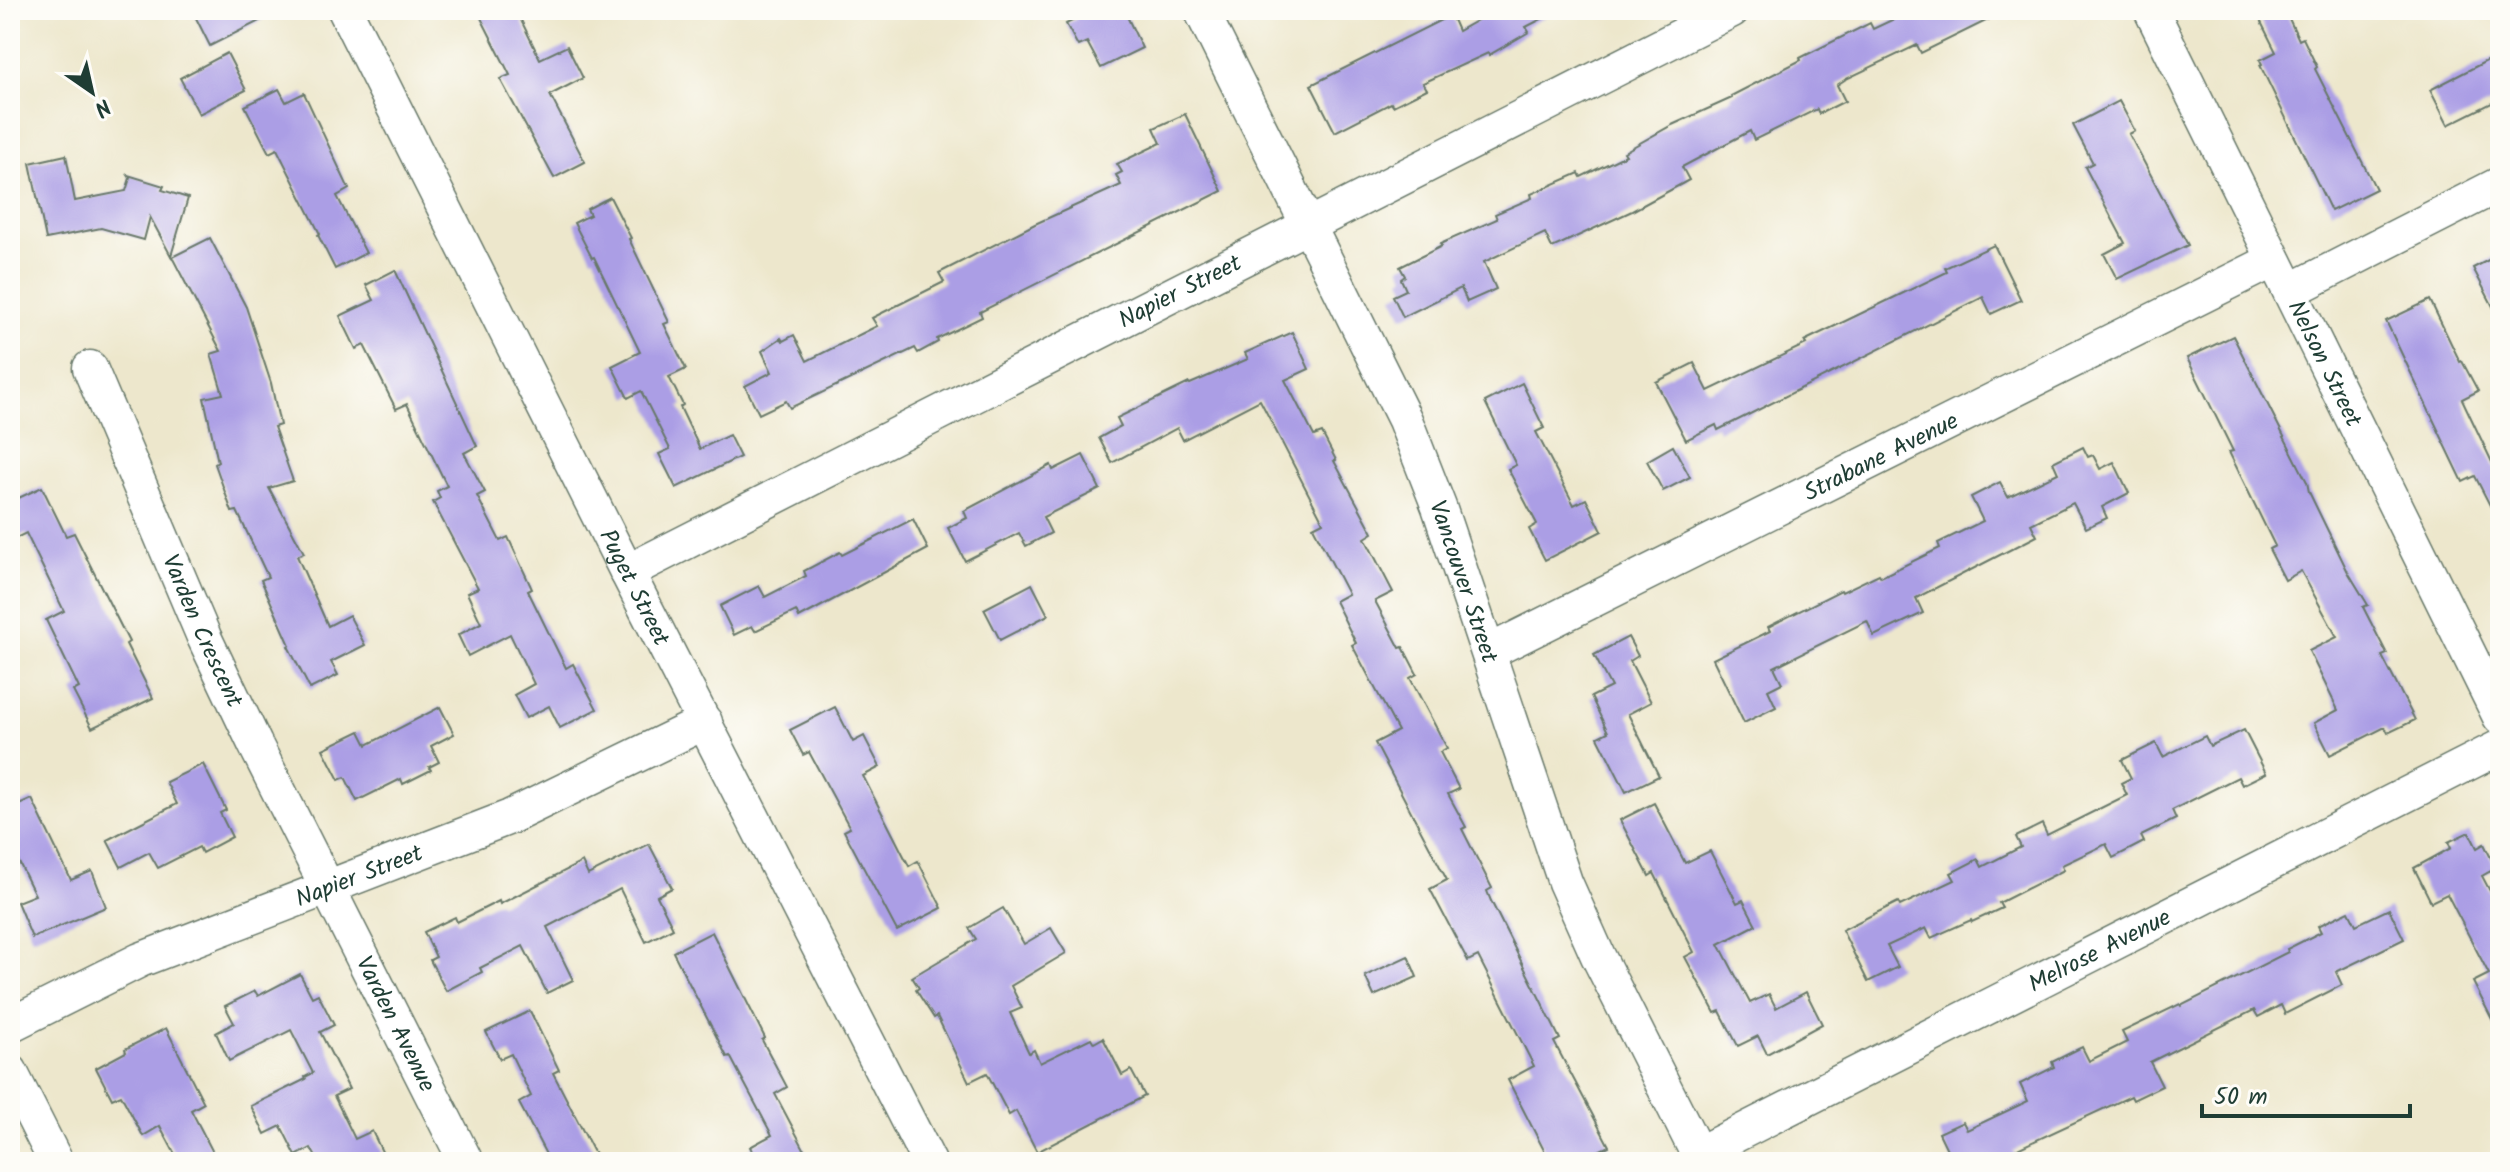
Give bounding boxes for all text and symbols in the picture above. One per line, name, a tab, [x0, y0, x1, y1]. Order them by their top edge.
north arrow	[52, 52, 132, 132]
text: N	[86, 88, 117, 125]
street label: Napier Street	[1112, 244, 1250, 340]
street label: Nelson Street	[2276, 294, 2372, 435]
street label: Strabane Avenue	[1797, 402, 1966, 513]
street label: Vancouver Street	[1417, 496, 1508, 669]
street label: Puget Street	[588, 523, 680, 654]
street label: Varden Crescent	[150, 549, 253, 715]
street label: Napier Street	[290, 834, 430, 919]
street label: Melrose Avenue	[2022, 899, 2178, 1004]
street label: Varden Avenue	[344, 950, 446, 1099]
scale bar	[2202, 1068, 2410, 1118]
text: 50 m	[2214, 1078, 2268, 1117]

